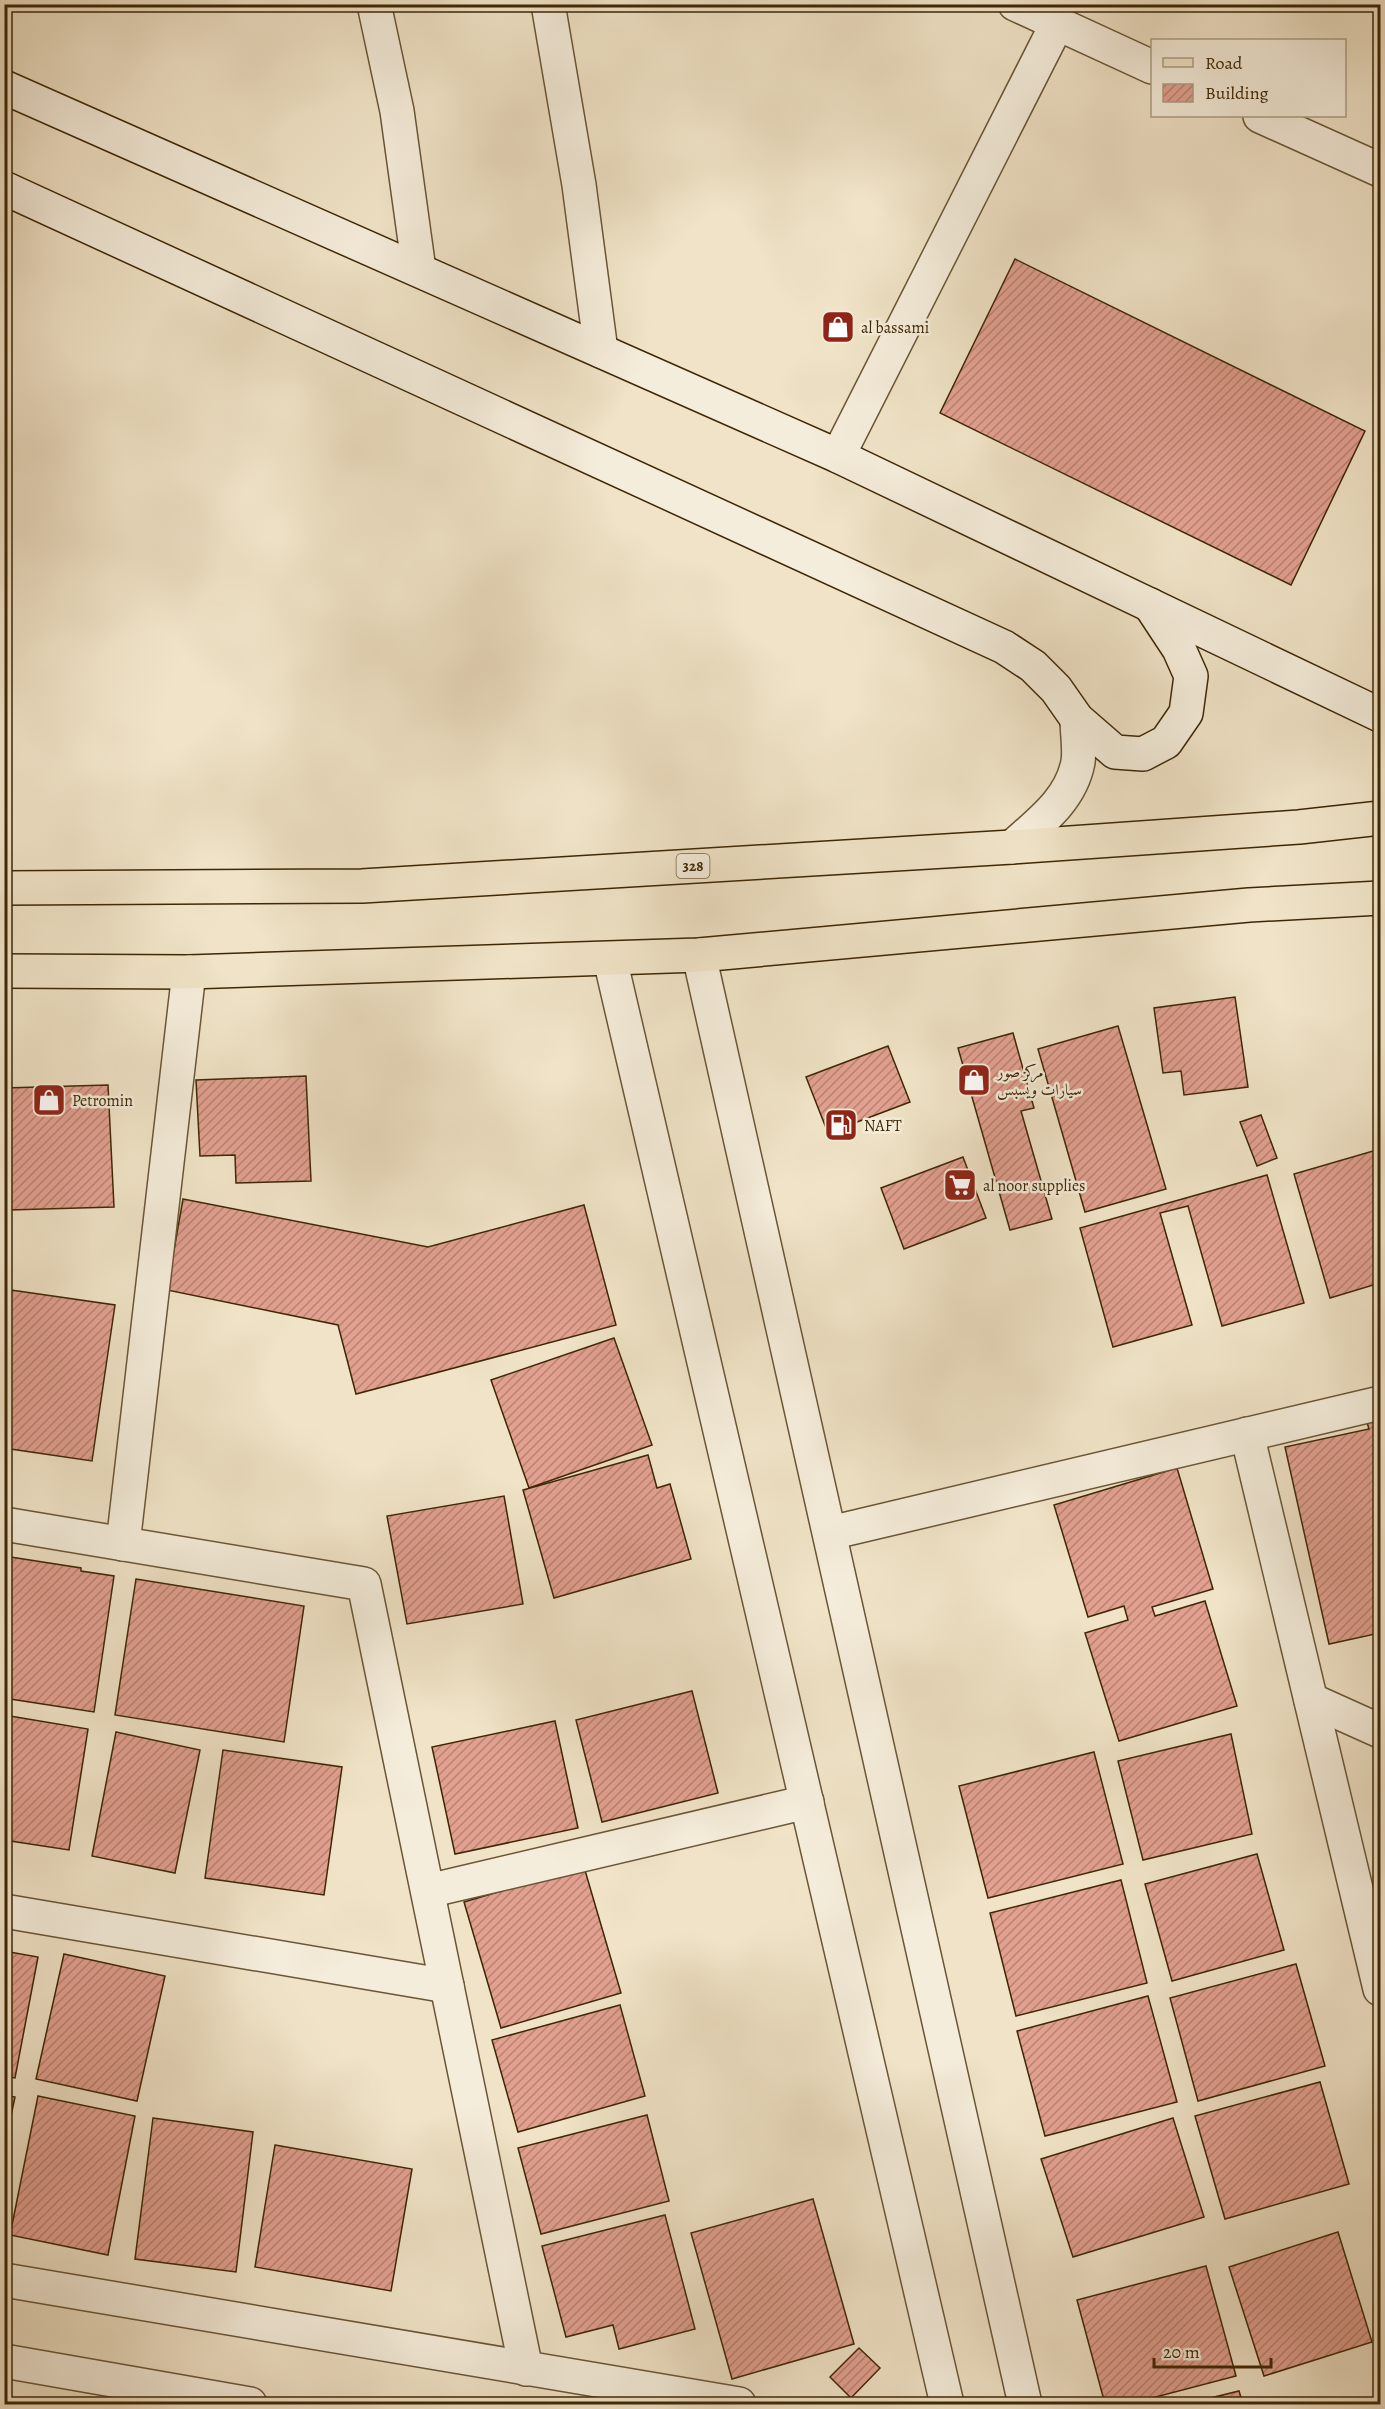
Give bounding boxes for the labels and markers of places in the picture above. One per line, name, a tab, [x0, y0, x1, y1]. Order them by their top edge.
shop icon: al bassami	[820, 309, 856, 345]
place label: al bassami	[861, 317, 929, 339]
place label: مركز صور سيارات ويسبس	[995, 1061, 1082, 1101]
shop icon: مركز صور سيارات ويسبس	[956, 1062, 992, 1098]
shop icon: Petromin	[31, 1082, 67, 1118]
place label: Petromin	[72, 1090, 133, 1112]
fuel station icon: NAFT	[823, 1107, 859, 1143]
place label: NAFT	[864, 1115, 902, 1137]
supermarket icon: al noor supplies	[942, 1167, 978, 1203]
place label: al noor supplies	[983, 1175, 1086, 1197]

